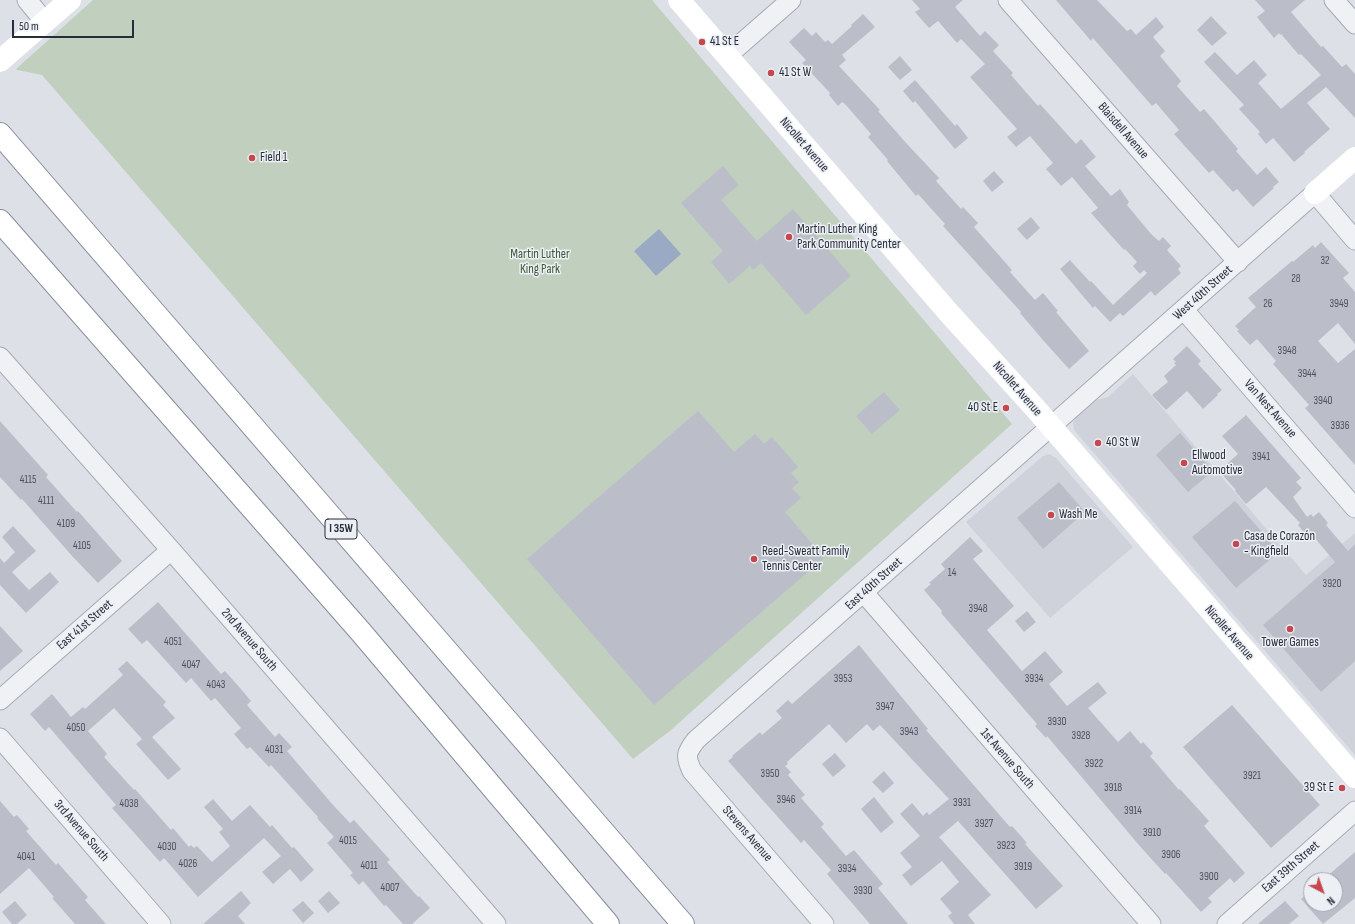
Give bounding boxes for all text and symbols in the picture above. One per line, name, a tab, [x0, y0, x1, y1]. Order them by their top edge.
scale bar	[14, 12, 136, 38]
text: 50 m	[19, 19, 39, 34]
place label: 41 St E	[710, 34, 739, 50]
marker: 41 St E	[697, 37, 707, 47]
place label: 41 St W	[779, 65, 811, 81]
marker: 41 St W	[766, 68, 776, 78]
street label: Blaisdell Avenue	[1094, 100, 1152, 162]
street label: Nicollet Avenue	[776, 114, 832, 176]
place label: Field 1	[260, 150, 287, 166]
marker: Field 1	[247, 153, 257, 163]
place label: Martin Luther King Park Community Center	[797, 222, 901, 253]
marker: Martin Luther King Park Community Center	[784, 232, 794, 242]
park label: Martin Luther King Park	[510, 247, 570, 278]
house number: 32	[1320, 254, 1330, 268]
street label: West 40th Street	[1170, 262, 1236, 324]
house number: 28	[1291, 272, 1301, 286]
house number: 26	[1263, 297, 1273, 311]
house number: 3949	[1330, 297, 1348, 311]
house number: 3948	[1278, 344, 1296, 358]
street label: Nicollet Avenue	[989, 358, 1045, 420]
house number: 3944	[1298, 367, 1316, 381]
street label: Van Nest Avenue	[1240, 377, 1300, 441]
house number: 3940	[1314, 394, 1332, 408]
place label: 40 St E	[968, 400, 998, 416]
marker: 40 St E	[1001, 403, 1011, 413]
house number: 3936	[1331, 419, 1349, 433]
place label: 40 St W	[1106, 435, 1139, 451]
marker: 40 St W	[1093, 438, 1103, 448]
place label: Ellwood Automotive	[1192, 448, 1243, 479]
house number: 3941	[1252, 450, 1270, 464]
marker: Ellwood Automotive	[1179, 458, 1189, 468]
house number: 4115	[20, 473, 36, 487]
house number: 4111	[38, 494, 54, 508]
place label: Wash Me	[1059, 507, 1097, 523]
marker: Wash Me	[1046, 510, 1056, 520]
house number: 4109	[57, 517, 75, 531]
road number: I 35W	[325, 519, 357, 539]
place label: Casa de Corazón - Kingfield	[1244, 529, 1315, 560]
house number: 4105	[73, 539, 91, 553]
marker: Casa de Corazón - Kingfield	[1231, 539, 1241, 549]
place label: Reed-Sweatt Family Tennis Center	[762, 544, 849, 575]
marker: Reed-Sweatt Family Tennis Center	[749, 554, 759, 564]
street label: East 40th Street	[842, 554, 906, 614]
house number: 14	[948, 566, 956, 580]
house number: 3920	[1323, 577, 1341, 591]
street label: East 41st Street	[54, 596, 116, 654]
house number: 3948	[969, 602, 987, 616]
street label: Nicollet Avenue	[1201, 602, 1257, 664]
street label: 2nd Avenue South	[217, 605, 281, 675]
marker: Tower Games	[1285, 624, 1295, 634]
house number: 4051	[164, 635, 182, 649]
place label: Tower Games	[1261, 635, 1319, 651]
house number: 4047	[182, 658, 200, 672]
house number: 3953	[834, 672, 852, 686]
house number: 3934	[1025, 672, 1043, 686]
house number: 4043	[207, 678, 225, 692]
house number: 3947	[876, 700, 894, 714]
house number: 3930	[1048, 715, 1066, 729]
house number: 4050	[67, 721, 85, 735]
house number: 3943	[900, 725, 918, 739]
street label: 1st Avenue South	[977, 726, 1037, 792]
house number: 3928	[1072, 729, 1090, 743]
house number: 4031	[265, 743, 283, 757]
house number: 3922	[1085, 757, 1103, 771]
house number: 3950	[761, 767, 779, 781]
house number: 3921	[1243, 769, 1261, 783]
place label: 39 St E	[1304, 780, 1334, 796]
house number: 3918	[1104, 781, 1122, 795]
marker: 39 St E	[1337, 783, 1347, 793]
house number: 3946	[777, 793, 795, 807]
house number: 3931	[953, 796, 971, 810]
street label: 3rd Avenue South	[50, 797, 112, 865]
house number: 4038	[120, 797, 138, 811]
street label: Stevens Avenue	[719, 803, 775, 865]
house number: 3914	[1124, 804, 1142, 818]
house number: 3927	[975, 817, 993, 831]
house number: 3910	[1143, 826, 1161, 840]
house number: 4015	[339, 834, 357, 848]
street label: East 39th Street	[1259, 838, 1323, 896]
house number: 3923	[997, 839, 1015, 853]
house number: 4030	[157, 840, 177, 854]
house number: 3906	[1161, 848, 1181, 862]
house number: 4041	[17, 850, 35, 864]
house number: 4026	[179, 857, 197, 871]
house number: 4011	[360, 859, 378, 873]
house number: 3919	[1014, 860, 1032, 874]
house number: 3934	[838, 862, 856, 876]
house number: 3900	[1199, 870, 1219, 884]
north arrow	[1303, 872, 1343, 912]
house number: 4007	[381, 881, 399, 895]
house number: 3930	[854, 884, 872, 898]
text: N	[1324, 894, 1337, 908]

